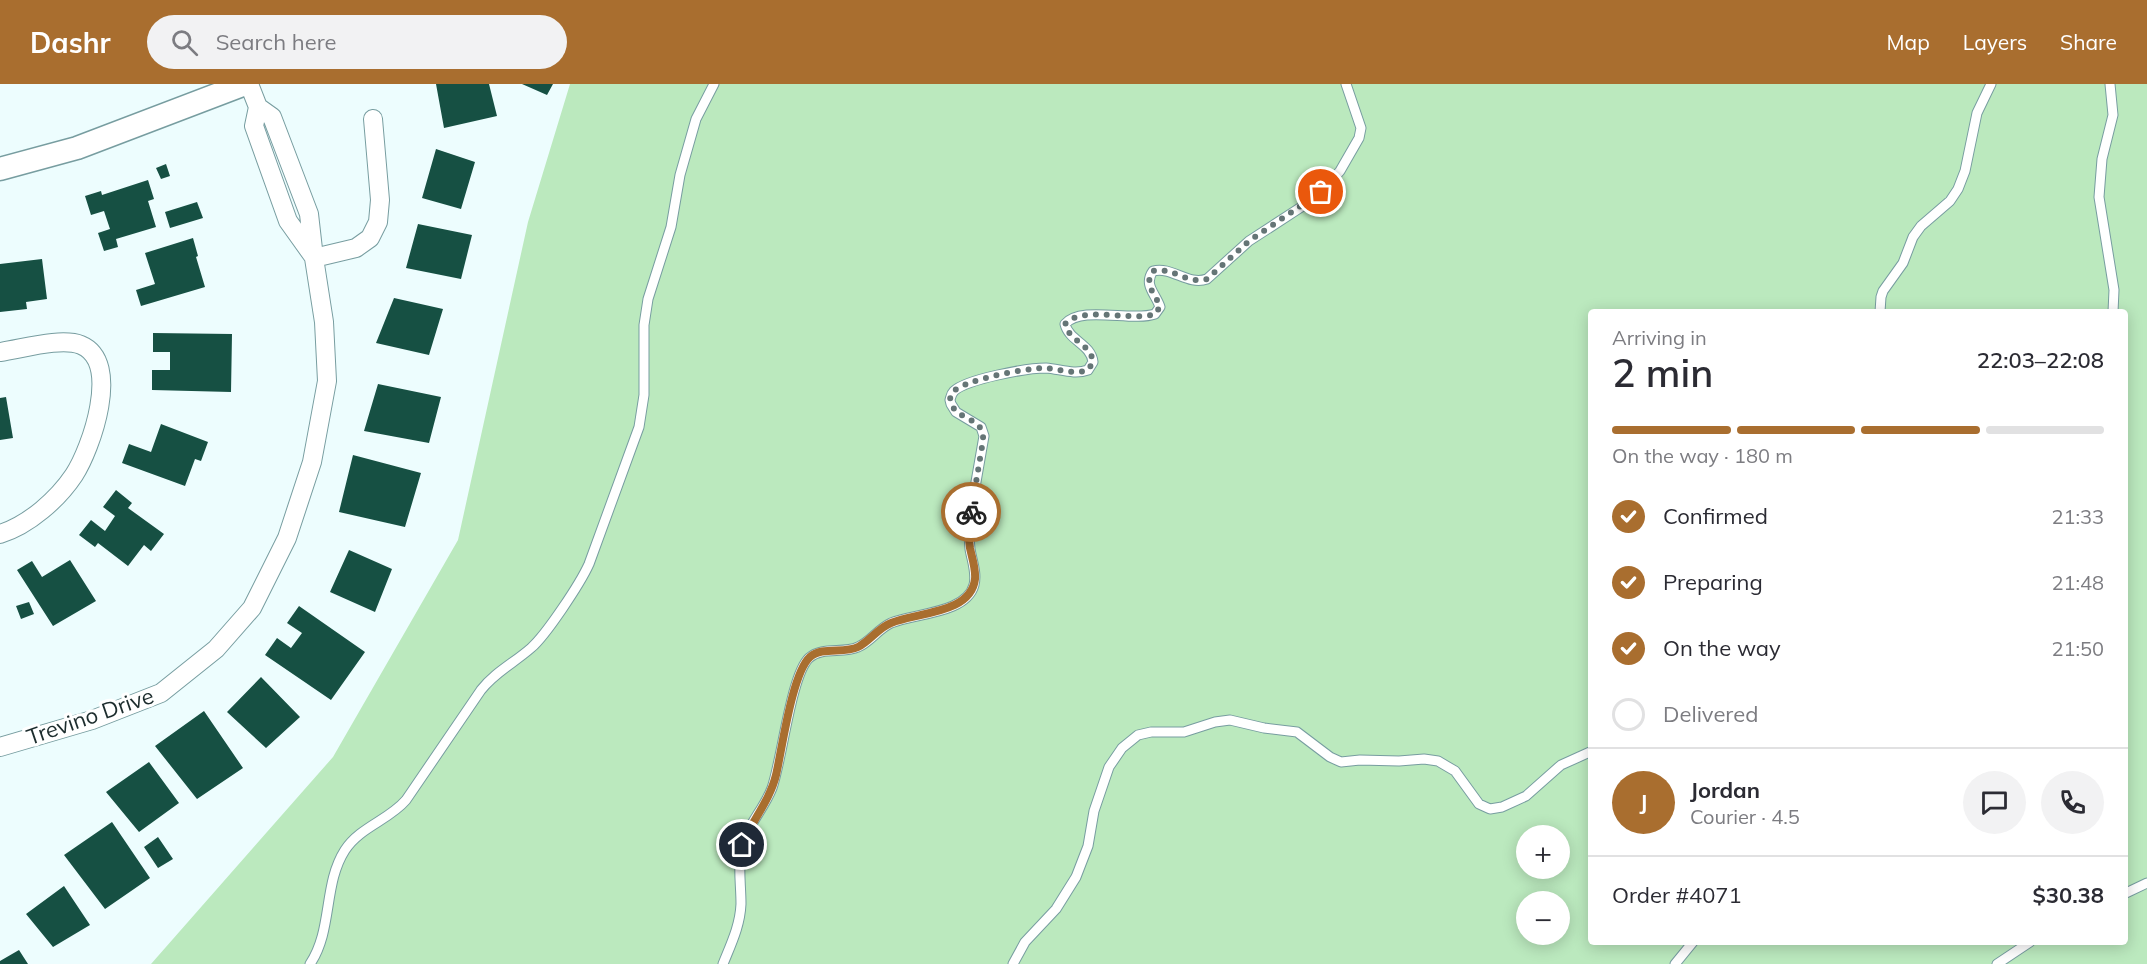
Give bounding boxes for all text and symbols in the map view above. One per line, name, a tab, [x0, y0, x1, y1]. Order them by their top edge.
search box	[147, 15, 567, 69]
text: Dashr	[30, 25, 111, 60]
icon: search	[168, 26, 201, 59]
text: Search here	[216, 28, 337, 56]
text: Map	[1887, 29, 1930, 55]
text: Layers	[1963, 29, 2027, 55]
text: Share	[2060, 29, 2117, 55]
pin	[1295, 166, 1346, 217]
icon: bag	[1304, 175, 1337, 208]
text: Arriving in	[1612, 325, 1707, 350]
text: 22:03–22:08	[1977, 346, 2104, 374]
text: 2 min	[1612, 348, 1713, 397]
text: On the way · 180 m	[1612, 443, 1793, 468]
courier	[941, 482, 1001, 542]
icon: bike	[955, 496, 988, 529]
icon: check	[1612, 500, 1645, 533]
text: Confirmed	[1663, 502, 1768, 530]
text: 21:33	[2051, 504, 2104, 529]
icon: check	[1612, 566, 1645, 599]
text: Preparing	[1663, 568, 1763, 596]
text: 21:48	[2051, 570, 2104, 595]
icon: check	[1612, 632, 1645, 665]
text: On the way	[1663, 634, 1781, 662]
text: 21:50	[2051, 636, 2104, 661]
street label: Trevino Drive	[23, 681, 157, 751]
text: Delivered	[1663, 700, 1758, 728]
button: chat	[1963, 771, 2026, 834]
button: phone	[2041, 771, 2104, 834]
text: Jordan	[1690, 776, 1760, 804]
text: J	[1640, 788, 1647, 816]
text: Courier · 4.5	[1690, 804, 1800, 829]
pin	[716, 819, 767, 870]
map controls	[1516, 825, 1570, 945]
button: +	[1516, 825, 1570, 879]
icon: home	[725, 828, 758, 861]
text: Order #4071	[1612, 881, 1742, 909]
text: $30.38	[2033, 881, 2104, 909]
button: −	[1516, 891, 1570, 945]

